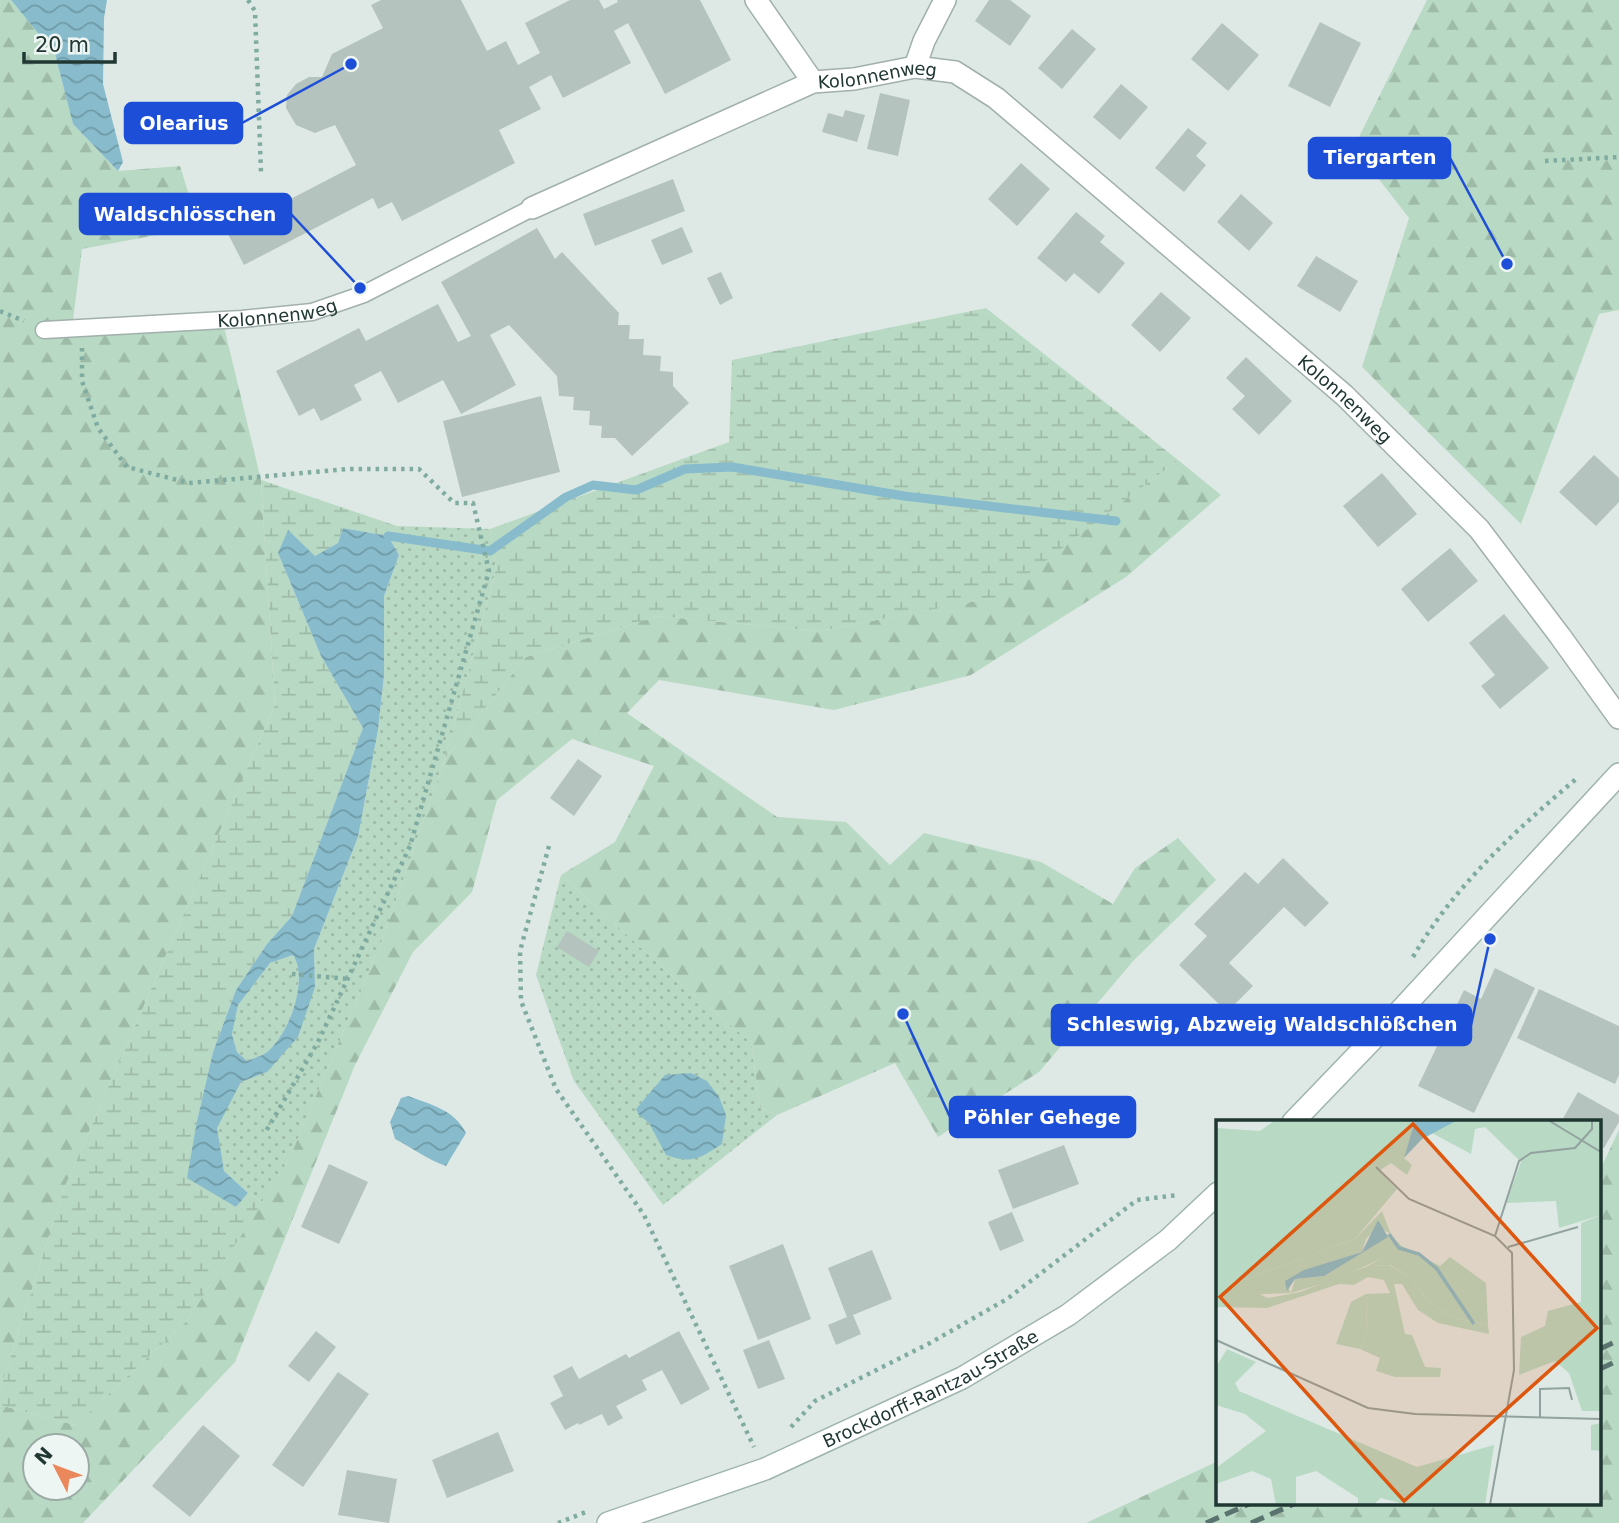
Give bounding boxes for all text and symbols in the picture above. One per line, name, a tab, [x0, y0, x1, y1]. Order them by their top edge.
scale bar	[24, 21, 116, 65]
text: 20 m	[35, 33, 89, 57]
street label: Kolonnenweg	[817, 57, 938, 92]
callout: Olearius	[125, 103, 242, 143]
text: Olearius	[139, 112, 229, 134]
callout: Tiergarten	[1309, 138, 1450, 178]
text: Tiergarten	[1323, 146, 1437, 168]
callout: Waldschlösschen	[80, 194, 291, 234]
text: Waldschlösschen	[94, 203, 276, 225]
street label: Kolonnenweg	[217, 294, 340, 331]
street label: Kolonnenweg	[1294, 350, 1397, 447]
callout: Schleswig, Abzweig Waldschlößchen	[1052, 1005, 1471, 1045]
text: Schleswig, Abzweig Waldschlößchen	[1067, 1013, 1457, 1035]
callout: Pöhler Gehege	[950, 1097, 1135, 1137]
text: Pöhler Gehege	[963, 1106, 1121, 1128]
inset map	[1216, 1120, 1602, 1506]
street label: Brockdorff-Rantzau-Straße	[819, 1325, 1042, 1451]
north arrow	[21, 1432, 91, 1502]
text: N	[30, 1442, 57, 1469]

